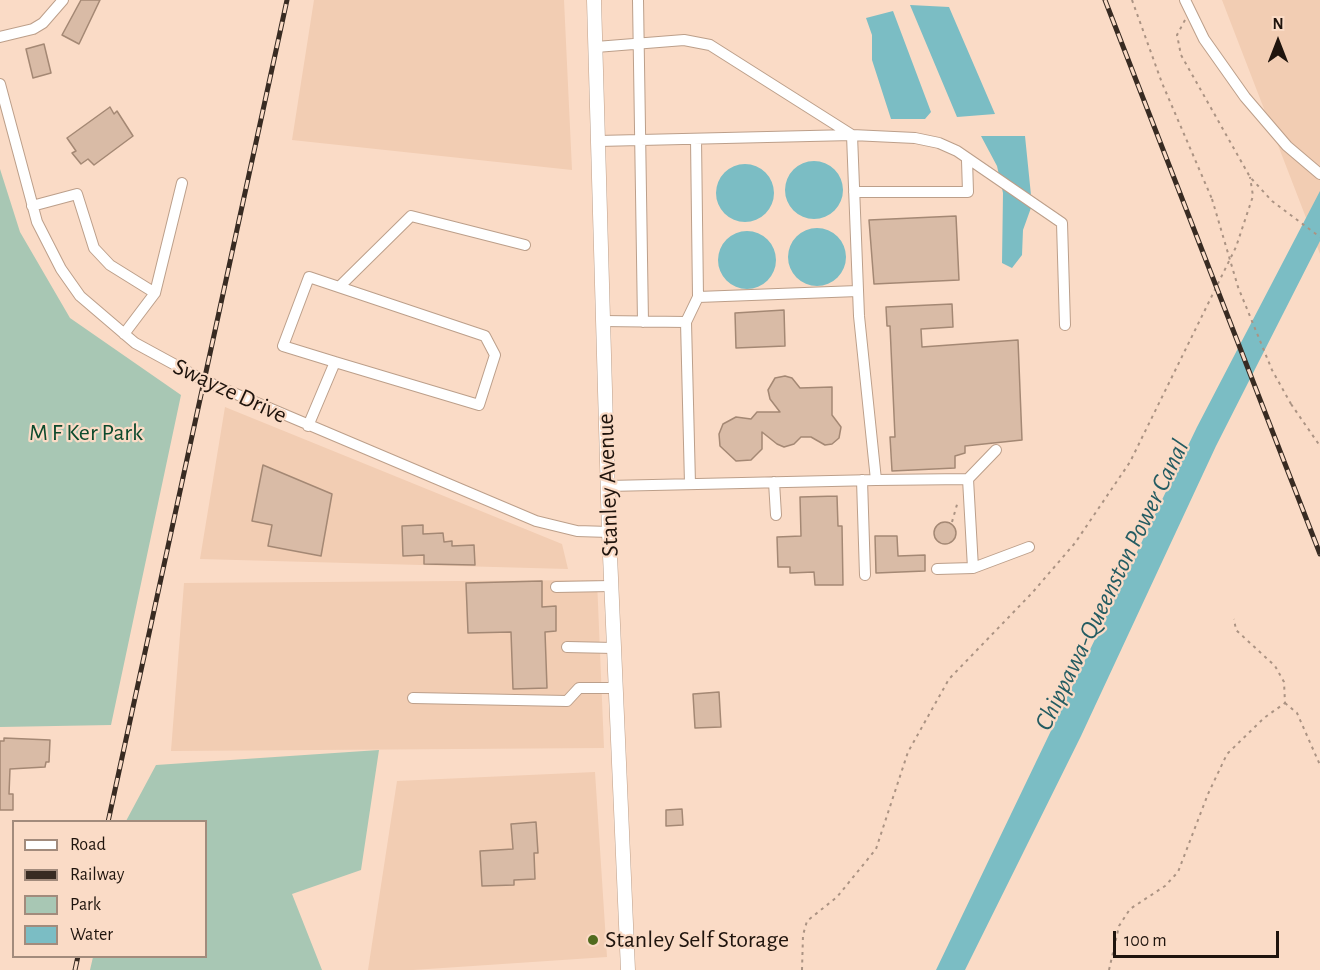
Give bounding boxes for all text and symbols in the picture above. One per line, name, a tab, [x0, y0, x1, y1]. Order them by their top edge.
north arrow	[1248, 12, 1308, 72]
text: N	[1272, 16, 1284, 32]
street label: Swayze Drive	[169, 352, 291, 430]
street label: Stanley Avenue	[591, 413, 625, 557]
park label: M F Ker Park	[29, 419, 143, 447]
water label: Chippawa-Queenston Power Canal	[1028, 434, 1196, 736]
legend	[12, 820, 207, 958]
text: Road	[70, 836, 106, 854]
text: Railway	[70, 866, 124, 884]
text: Park	[70, 896, 101, 914]
scale bar	[1116, 919, 1282, 957]
text: Water	[70, 926, 113, 944]
place label: Stanley Self Storage	[605, 926, 789, 954]
text: 100 m	[1124, 932, 1167, 950]
marker: Stanley Self Storage	[586, 933, 600, 947]

